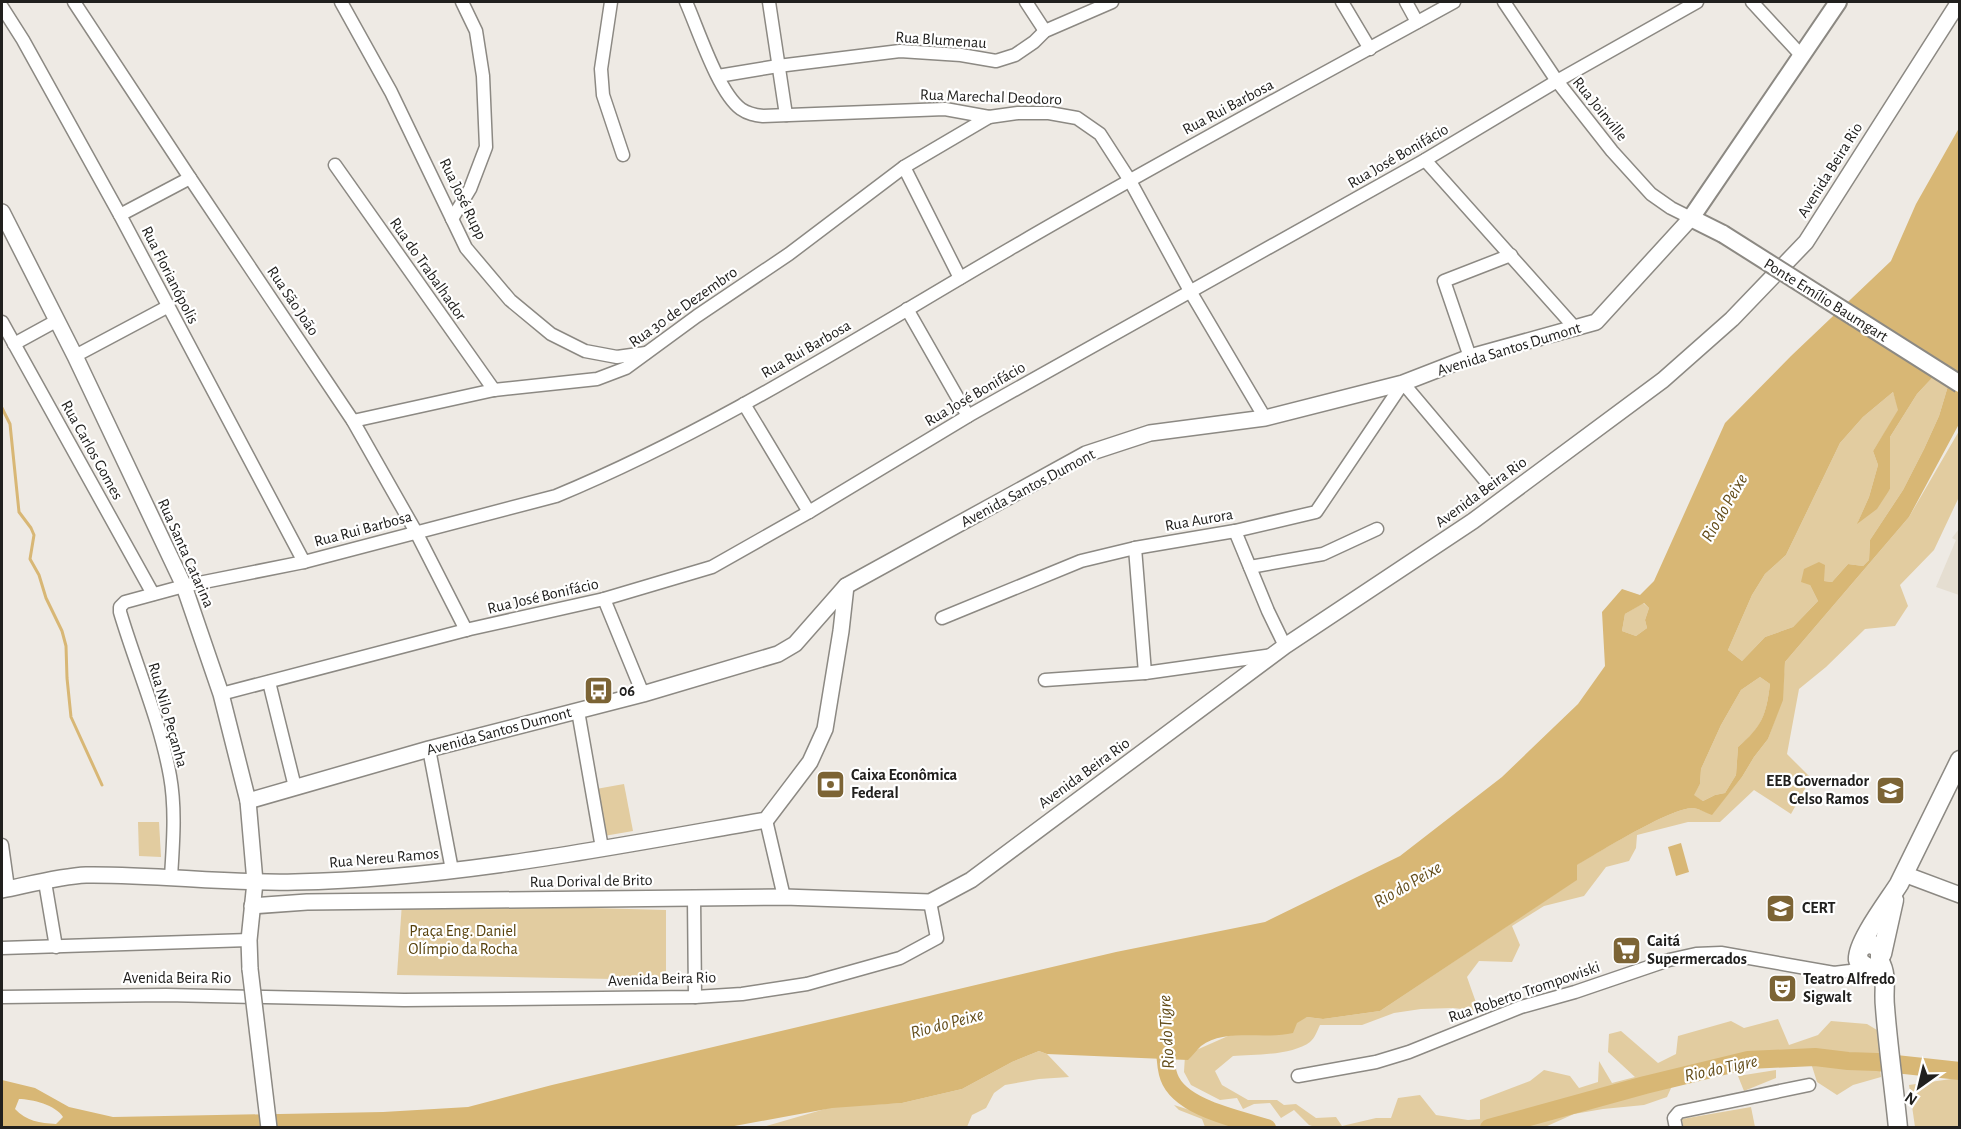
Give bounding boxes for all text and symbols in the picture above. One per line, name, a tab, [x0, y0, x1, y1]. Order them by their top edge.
street label: Rua Blumenau	[895, 29, 987, 51]
street label: Rua Joinville	[1570, 74, 1630, 144]
street label: Rua Rui Barbosa	[1180, 76, 1276, 138]
street label: Rua Marechal Deodoro	[920, 87, 1062, 107]
street label: Avenida Beira Rio	[1794, 120, 1866, 220]
street label: Rua José Bonifácio	[1345, 121, 1451, 191]
street label: Rua José Rupp	[436, 156, 490, 242]
street label: Rua do Trabalhador	[387, 215, 470, 324]
street label: Rua Florianópolis	[138, 223, 202, 327]
street label: Ponte Emílio Baumgart	[1761, 255, 1891, 345]
street label: Rua São João	[264, 264, 322, 339]
street label: Rua 30 de Dezembro	[626, 264, 740, 350]
street label: Rua Rui Barbosa	[759, 317, 853, 381]
street label: Avenida Santos Dumont	[1435, 319, 1583, 379]
street label: Rua José Bonifácio	[922, 359, 1028, 429]
street label: Rua Carlos Gomes	[58, 398, 126, 502]
street label: Avenida Santos Dumont	[958, 446, 1098, 530]
street label: Avenida Beira Rio	[1432, 454, 1530, 530]
water label: Rio do Peixe	[1698, 471, 1752, 545]
street label: Rua Santa Catarina	[155, 496, 217, 610]
street label: Rua Aurora	[1164, 506, 1234, 534]
street label: Rua Rui Barbosa	[312, 508, 414, 550]
street label: Rua José Bonifácio	[486, 575, 600, 617]
street label: Rua Nilo Peçanha	[145, 661, 191, 769]
bus stop icon: 06	[582, 675, 614, 707]
place label: 06	[619, 683, 635, 699]
street label: Avenida Santos Dumont	[425, 704, 573, 758]
street label: Avenida Beira Rio	[1035, 735, 1133, 811]
place label: Caixa Econômica Federal	[851, 767, 958, 801]
bank icon: Caixa Econômica Federal	[814, 768, 846, 800]
place label: EEB Governador Celso Ramos	[1766, 773, 1869, 807]
school or university icon: EEB Governador Celso Ramos	[1874, 774, 1906, 806]
street label: Rua Nereu Ramos	[328, 845, 440, 871]
water label: Rio do Peixe	[1371, 858, 1445, 912]
street label: Rua Dorival de Brito	[529, 872, 653, 890]
school or university icon: CERT	[1765, 892, 1797, 924]
place label: CERT	[1802, 900, 1836, 916]
park label: Praça Eng. Daniel Olímpio da Rocha	[408, 923, 518, 957]
place label: Caitá Supermercados	[1647, 933, 1747, 967]
supermarket icon: Caitá Supermercados	[1610, 934, 1642, 966]
street label: Rua Roberto Trompowiski	[1446, 959, 1602, 1025]
street label: Avenida Beira Rio	[607, 969, 717, 989]
street label: Avenida Beira Rio	[123, 970, 231, 986]
place label: Teatro Alfredo Sigwalt	[1803, 971, 1895, 1005]
theatre icon: Teatro Alfredo Sigwalt	[1766, 972, 1798, 1004]
water label: Rio do Tigre	[1156, 994, 1178, 1070]
water label: Rio do Peixe	[909, 1006, 986, 1042]
water label: Rio do Tigre	[1683, 1052, 1759, 1086]
north arrow	[1889, 1057, 1949, 1117]
text: N	[1902, 1089, 1920, 1108]

